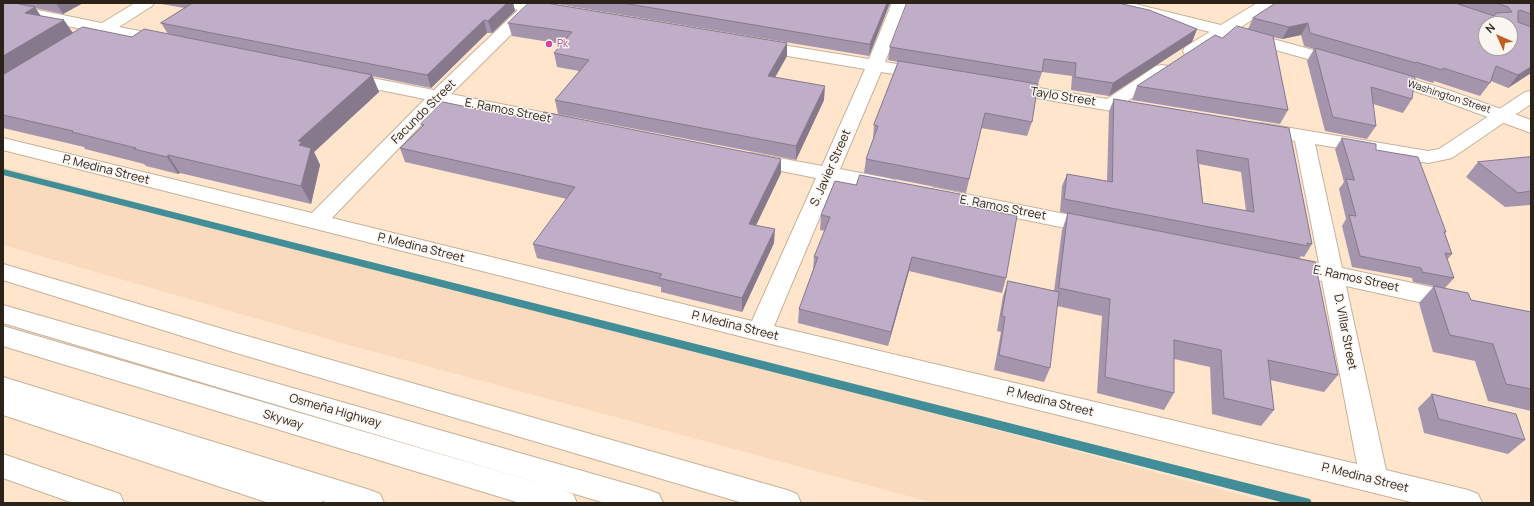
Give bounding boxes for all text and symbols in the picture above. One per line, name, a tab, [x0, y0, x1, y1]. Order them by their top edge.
north arrow	[1478, 16, 1518, 56]
text: N	[1482, 20, 1498, 36]
place label: Pk	[557, 38, 568, 50]
marker: Pk	[544, 39, 554, 49]
street label: Facundo Street	[389, 77, 459, 147]
street label: Washington Street	[1406, 78, 1492, 116]
street label: Taylo Street	[1029, 85, 1097, 109]
street label: E. Ramos Street	[464, 96, 552, 126]
street label: S. Javier Street	[808, 127, 854, 209]
street label: P. Medina Street	[61, 152, 151, 188]
street label: E. Ramos Street	[959, 193, 1047, 223]
street label: P. Medina Street	[376, 230, 466, 266]
street label: E. Ramos Street	[1312, 263, 1400, 295]
street label: D. Villar Street	[1331, 293, 1359, 371]
street label: P. Medina Street	[690, 308, 780, 344]
street label: P. Medina Street	[1005, 384, 1095, 420]
street label: Osmeña Highway	[287, 391, 383, 431]
street label: Skyway	[261, 407, 305, 433]
street label: P. Medina Street	[1320, 460, 1410, 496]

